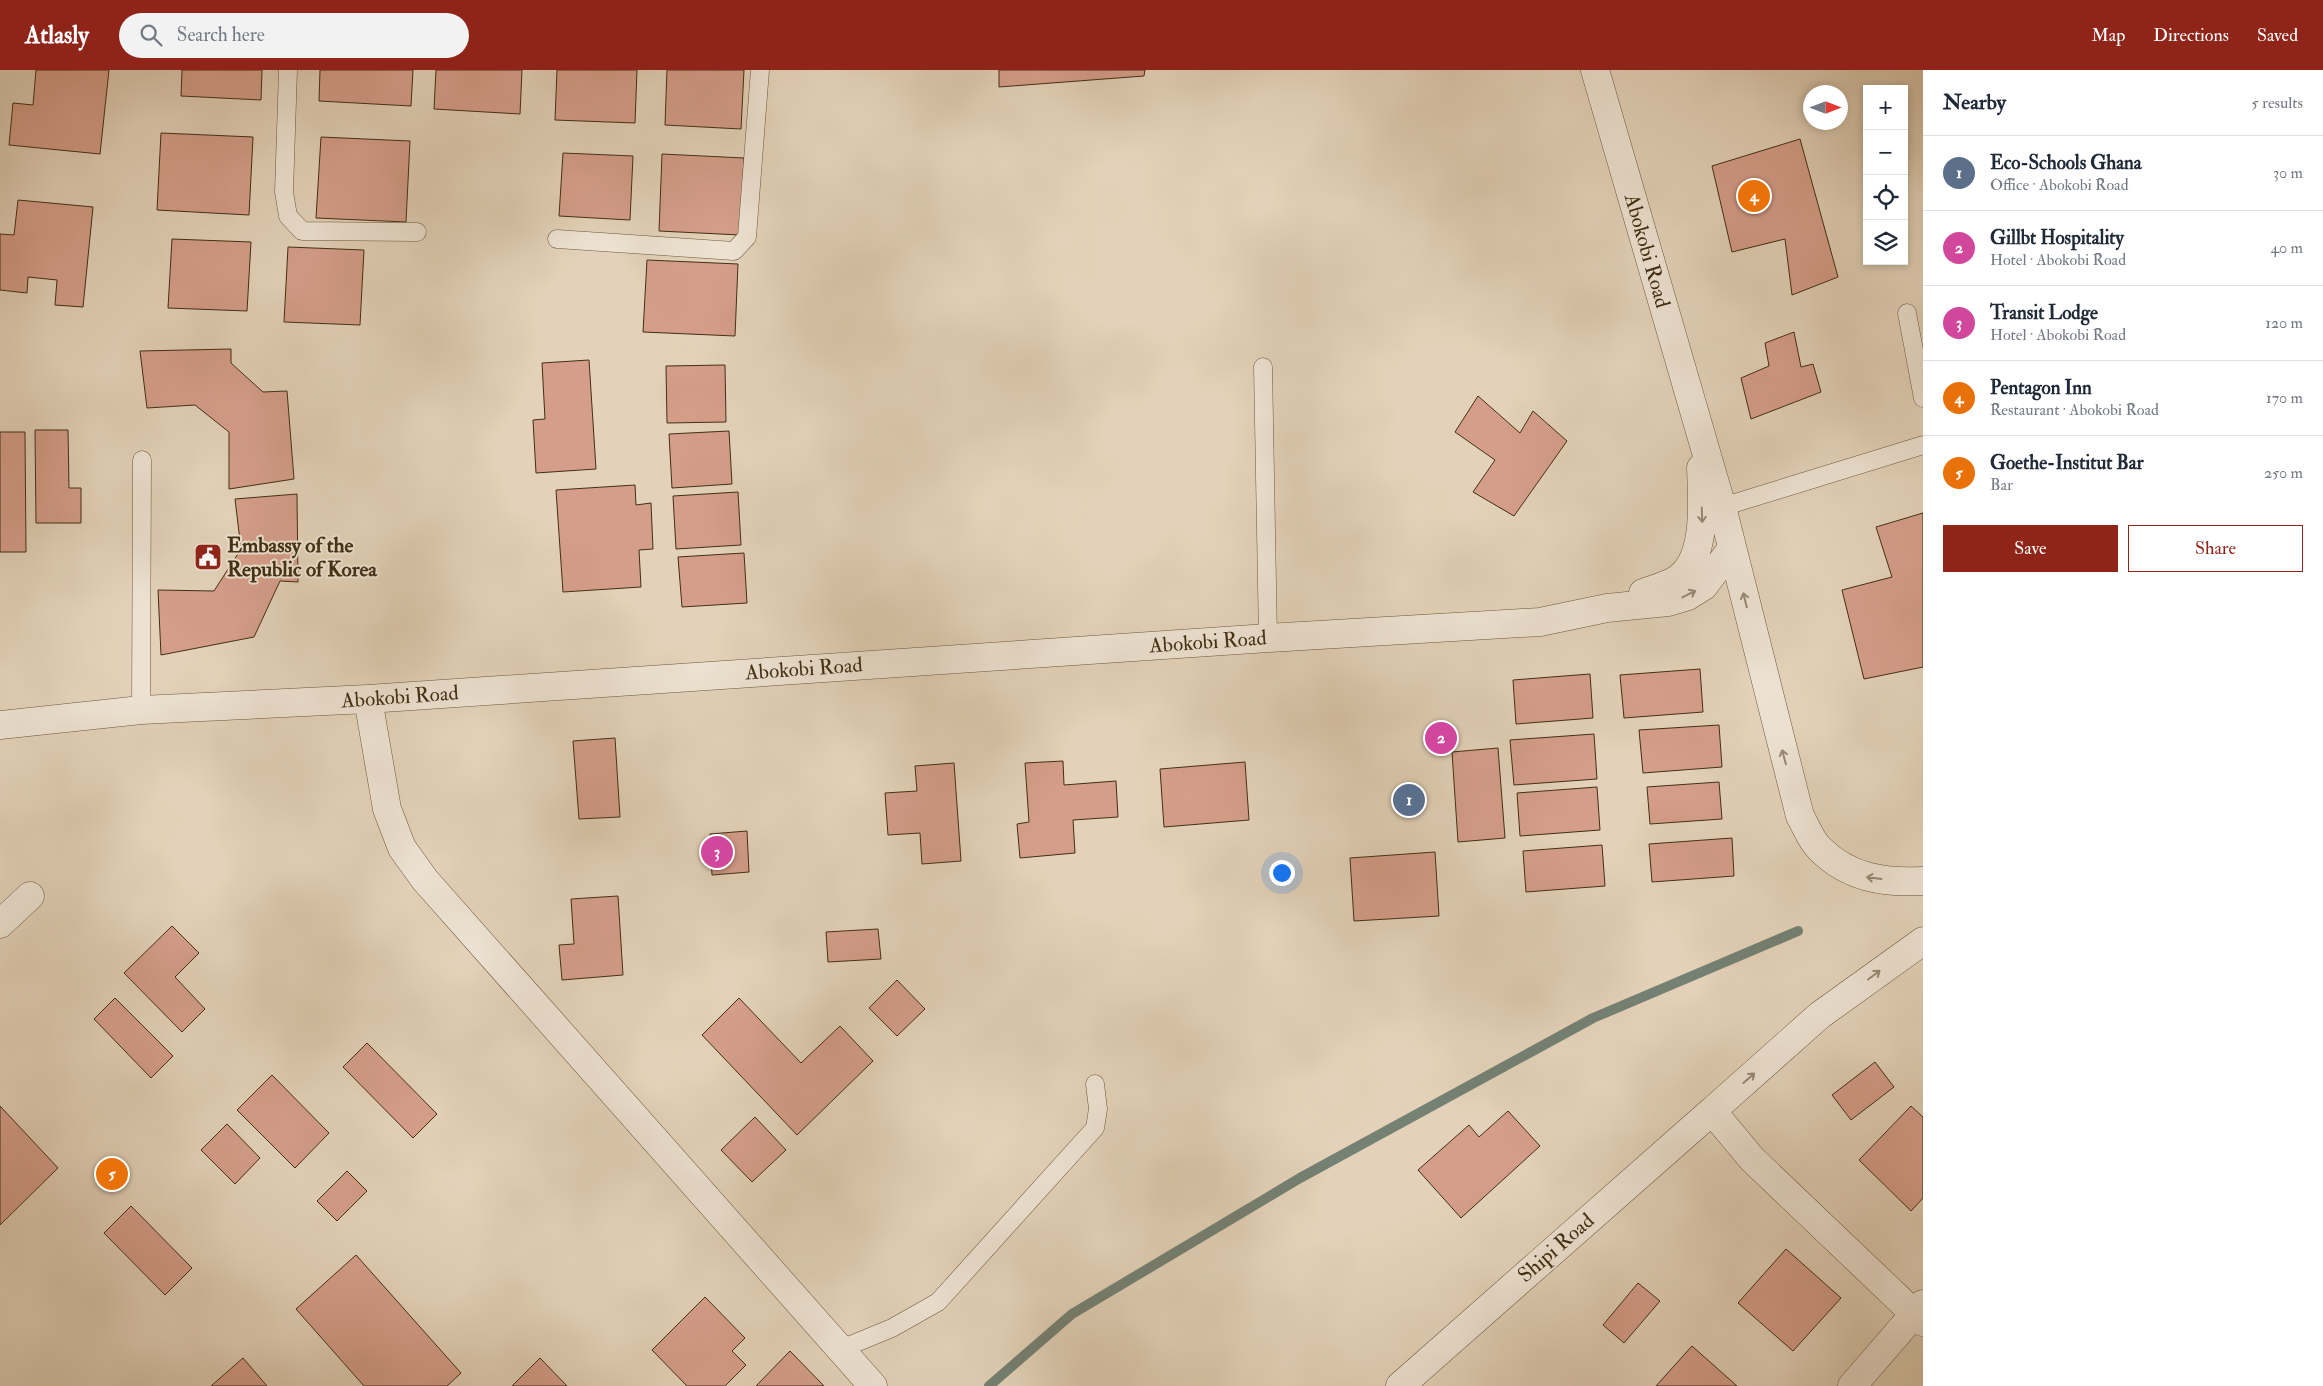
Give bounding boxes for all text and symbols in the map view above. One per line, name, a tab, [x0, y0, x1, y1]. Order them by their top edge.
search box	[119, 13, 469, 58]
text: Atlasly	[25, 20, 89, 51]
icon: search	[137, 21, 165, 49]
text: Search here	[177, 23, 265, 47]
text: Map	[2092, 24, 2125, 47]
text: Directions	[2153, 24, 2229, 47]
text: Saved	[2257, 24, 2298, 47]
north arrow	[1803, 85, 1848, 130]
map controls	[1863, 85, 1908, 265]
button: +	[1863, 85, 1908, 130]
text: Nearby	[1943, 89, 2006, 116]
text: 5 results	[2252, 93, 2303, 113]
button: −	[1863, 130, 1908, 175]
text: Eco-Schools Ghana	[1990, 151, 2142, 175]
text: 1	[1956, 163, 1962, 183]
text: 30 m	[2273, 163, 2303, 183]
button: locate	[1863, 175, 1908, 220]
text: Office · Abokobi Road	[1990, 175, 2129, 195]
pin: 4	[1738, 177, 1770, 215]
street label: Abokobi Road	[1618, 190, 1676, 312]
button: layers	[1863, 220, 1908, 265]
text: Gillbt Hospitality	[1990, 226, 2124, 250]
text: 2	[1955, 238, 1963, 258]
text: 40 m	[2270, 238, 2303, 258]
text: Hotel · Abokobi Road	[1990, 250, 2126, 270]
text: Transit Lodge	[1990, 301, 2098, 325]
text: 3	[1956, 313, 1962, 333]
text: 120 m	[2265, 313, 2303, 333]
text: Hotel · Abokobi Road	[1990, 325, 2126, 345]
text: Pentagon Inn	[1990, 376, 2092, 400]
text: 4	[1955, 388, 1963, 408]
text: 170 m	[2266, 388, 2303, 408]
text: Restaurant · Abokobi Road	[1990, 400, 2159, 420]
text: Goethe-Institut Bar	[1990, 451, 2144, 475]
text: 5	[1955, 463, 1963, 483]
text: 250 m	[2264, 463, 2303, 483]
text: Bar	[1990, 475, 2013, 495]
one-way arrow	[1697, 507, 1707, 523]
button: Save	[1943, 525, 2118, 572]
button: Share	[2128, 525, 2303, 572]
place label: Embassy of the Republic of Korea	[227, 532, 378, 583]
public building icon: Embassy of the Republic of Korea	[193, 542, 223, 572]
one-way arrow	[1681, 589, 1696, 599]
one-way arrow	[1740, 592, 1749, 608]
street label: Abokobi Road	[1147, 624, 1268, 660]
street label: Abokobi Road	[743, 651, 864, 687]
street label: Abokobi Road	[339, 679, 460, 715]
pin: 2	[1425, 719, 1457, 757]
one-way arrow	[1779, 750, 1788, 766]
pin: 1	[1393, 781, 1425, 819]
pin: 3	[701, 833, 733, 871]
your location	[1269, 860, 1295, 886]
one-way arrow	[1867, 873, 1883, 883]
one-way arrow	[1867, 970, 1881, 980]
one-way arrow	[1742, 1073, 1755, 1084]
pin: 5	[96, 1155, 128, 1193]
street label: Shipi Road	[1512, 1207, 1600, 1289]

